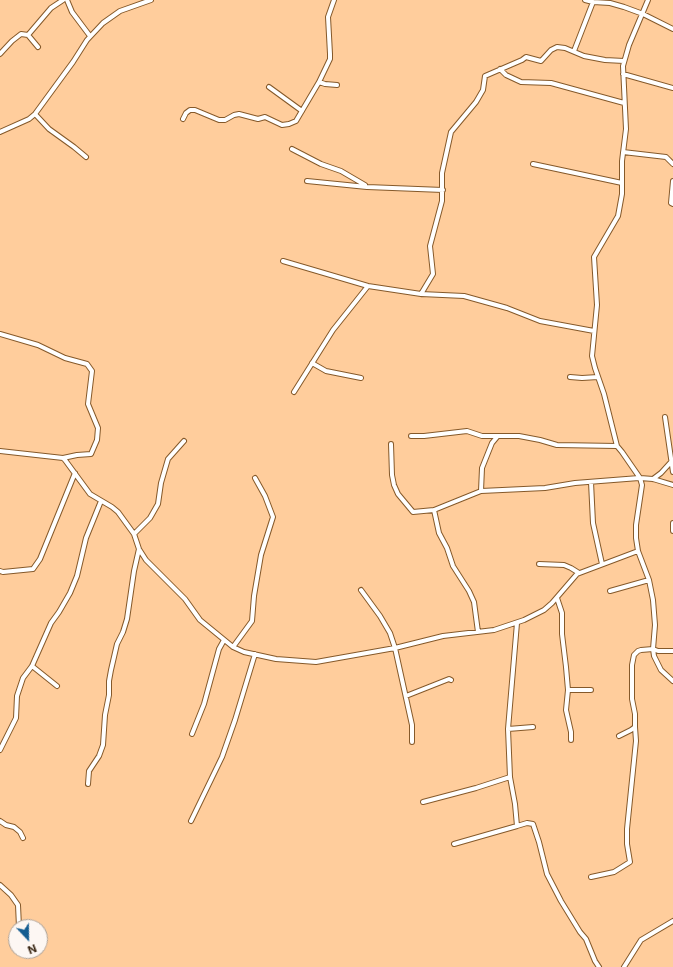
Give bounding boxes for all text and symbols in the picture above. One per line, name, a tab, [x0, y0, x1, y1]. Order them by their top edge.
north arrow	[8, 919, 48, 959]
text: N	[26, 941, 39, 957]

